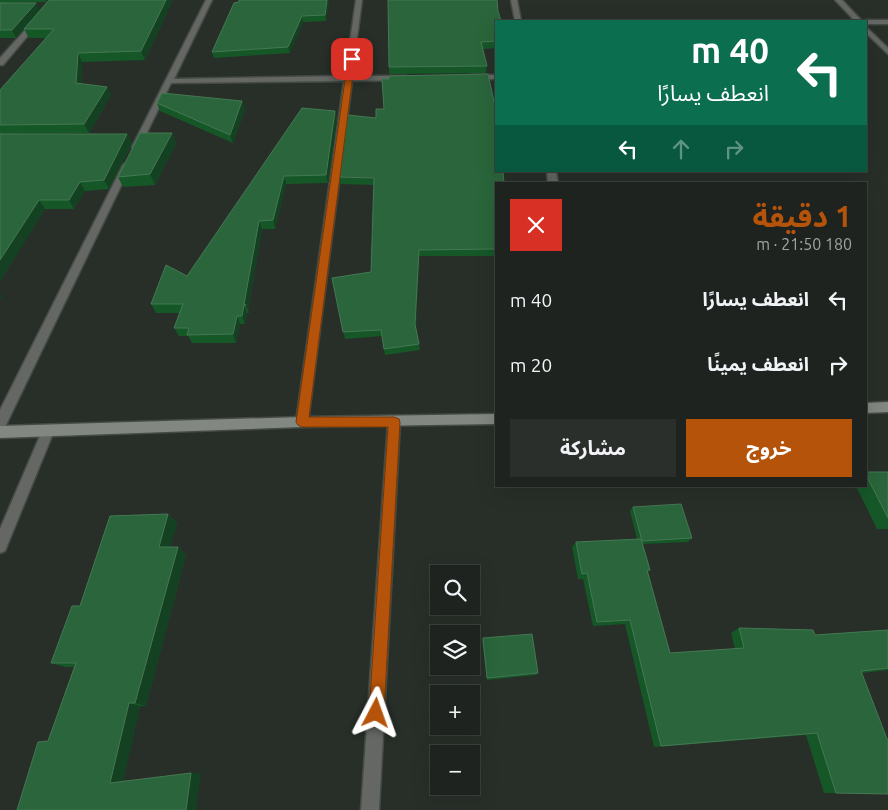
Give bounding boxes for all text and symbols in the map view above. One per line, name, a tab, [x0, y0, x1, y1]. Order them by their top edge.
text: 40 m	[691, 30, 769, 70]
pin	[331, 38, 373, 80]
icon: left	[787, 40, 852, 105]
icon: arrive	[338, 45, 366, 73]
text: انعطف يسارًا	[657, 80, 769, 105]
icon: left	[614, 135, 642, 163]
icon: ahead	[667, 135, 695, 163]
icon: right	[720, 135, 748, 163]
button: close	[510, 199, 562, 251]
text: 1 دقيقة	[752, 199, 852, 233]
text: 180 m · 21:50	[756, 235, 852, 253]
icon: left	[824, 286, 852, 314]
text: انعطف يسارًا	[702, 288, 809, 310]
text: 40 m	[510, 289, 552, 311]
icon: right	[824, 351, 852, 379]
text: انعطف يمينًا	[707, 353, 809, 375]
text: 20 m	[510, 354, 552, 376]
button: مشاركة	[510, 419, 676, 477]
button: خروج	[686, 419, 852, 477]
map controls	[430, 565, 480, 795]
button: search	[430, 565, 480, 615]
button: layers	[430, 625, 480, 675]
button: +	[430, 685, 480, 735]
position arrow	[349, 686, 401, 738]
button: −	[430, 745, 480, 795]

